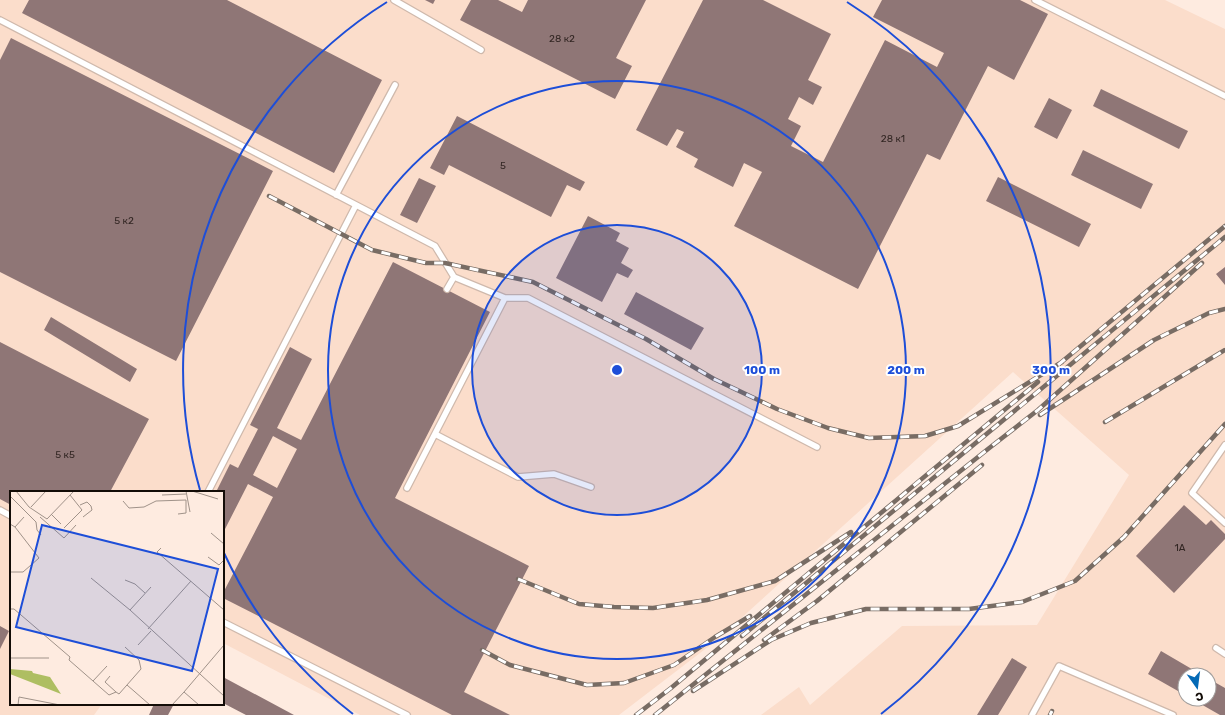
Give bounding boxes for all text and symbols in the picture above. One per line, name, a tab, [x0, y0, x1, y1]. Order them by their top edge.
house number: 28 к2	[549, 33, 575, 45]
house number: 28 к1	[881, 133, 905, 145]
house number: 5	[500, 160, 506, 172]
house number: 5 к2	[114, 215, 134, 227]
centre of rings	[610, 363, 624, 377]
text: 100 m	[744, 363, 780, 377]
text: 200 m	[887, 363, 925, 377]
text: 300 m	[1032, 363, 1070, 377]
house number: 5 к5	[55, 449, 75, 461]
inset map	[10, 491, 224, 705]
house number: 1А	[1175, 542, 1186, 554]
north arrow	[1177, 667, 1217, 707]
text: С	[1194, 689, 1205, 704]

